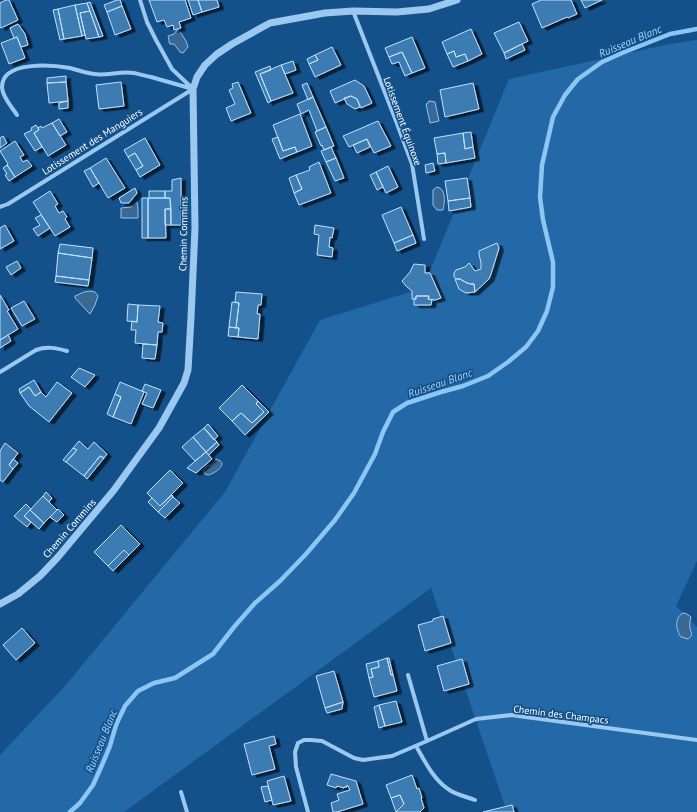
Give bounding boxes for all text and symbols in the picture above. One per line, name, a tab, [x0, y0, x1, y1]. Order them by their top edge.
water label: Ruisseau Blanc	[596, 21, 664, 61]
street label: Lotissement Équinoxe	[380, 75, 425, 167]
street label: Lotissement des Manguiers	[40, 105, 145, 178]
street label: Chemin Commins	[176, 197, 191, 271]
water label: Ruisseau Blanc	[406, 365, 474, 401]
street label: Chemin Commins	[40, 496, 99, 561]
street label: Chemin des Champacs	[513, 702, 609, 727]
water label: Ruisseau Blanc	[82, 707, 120, 775]

